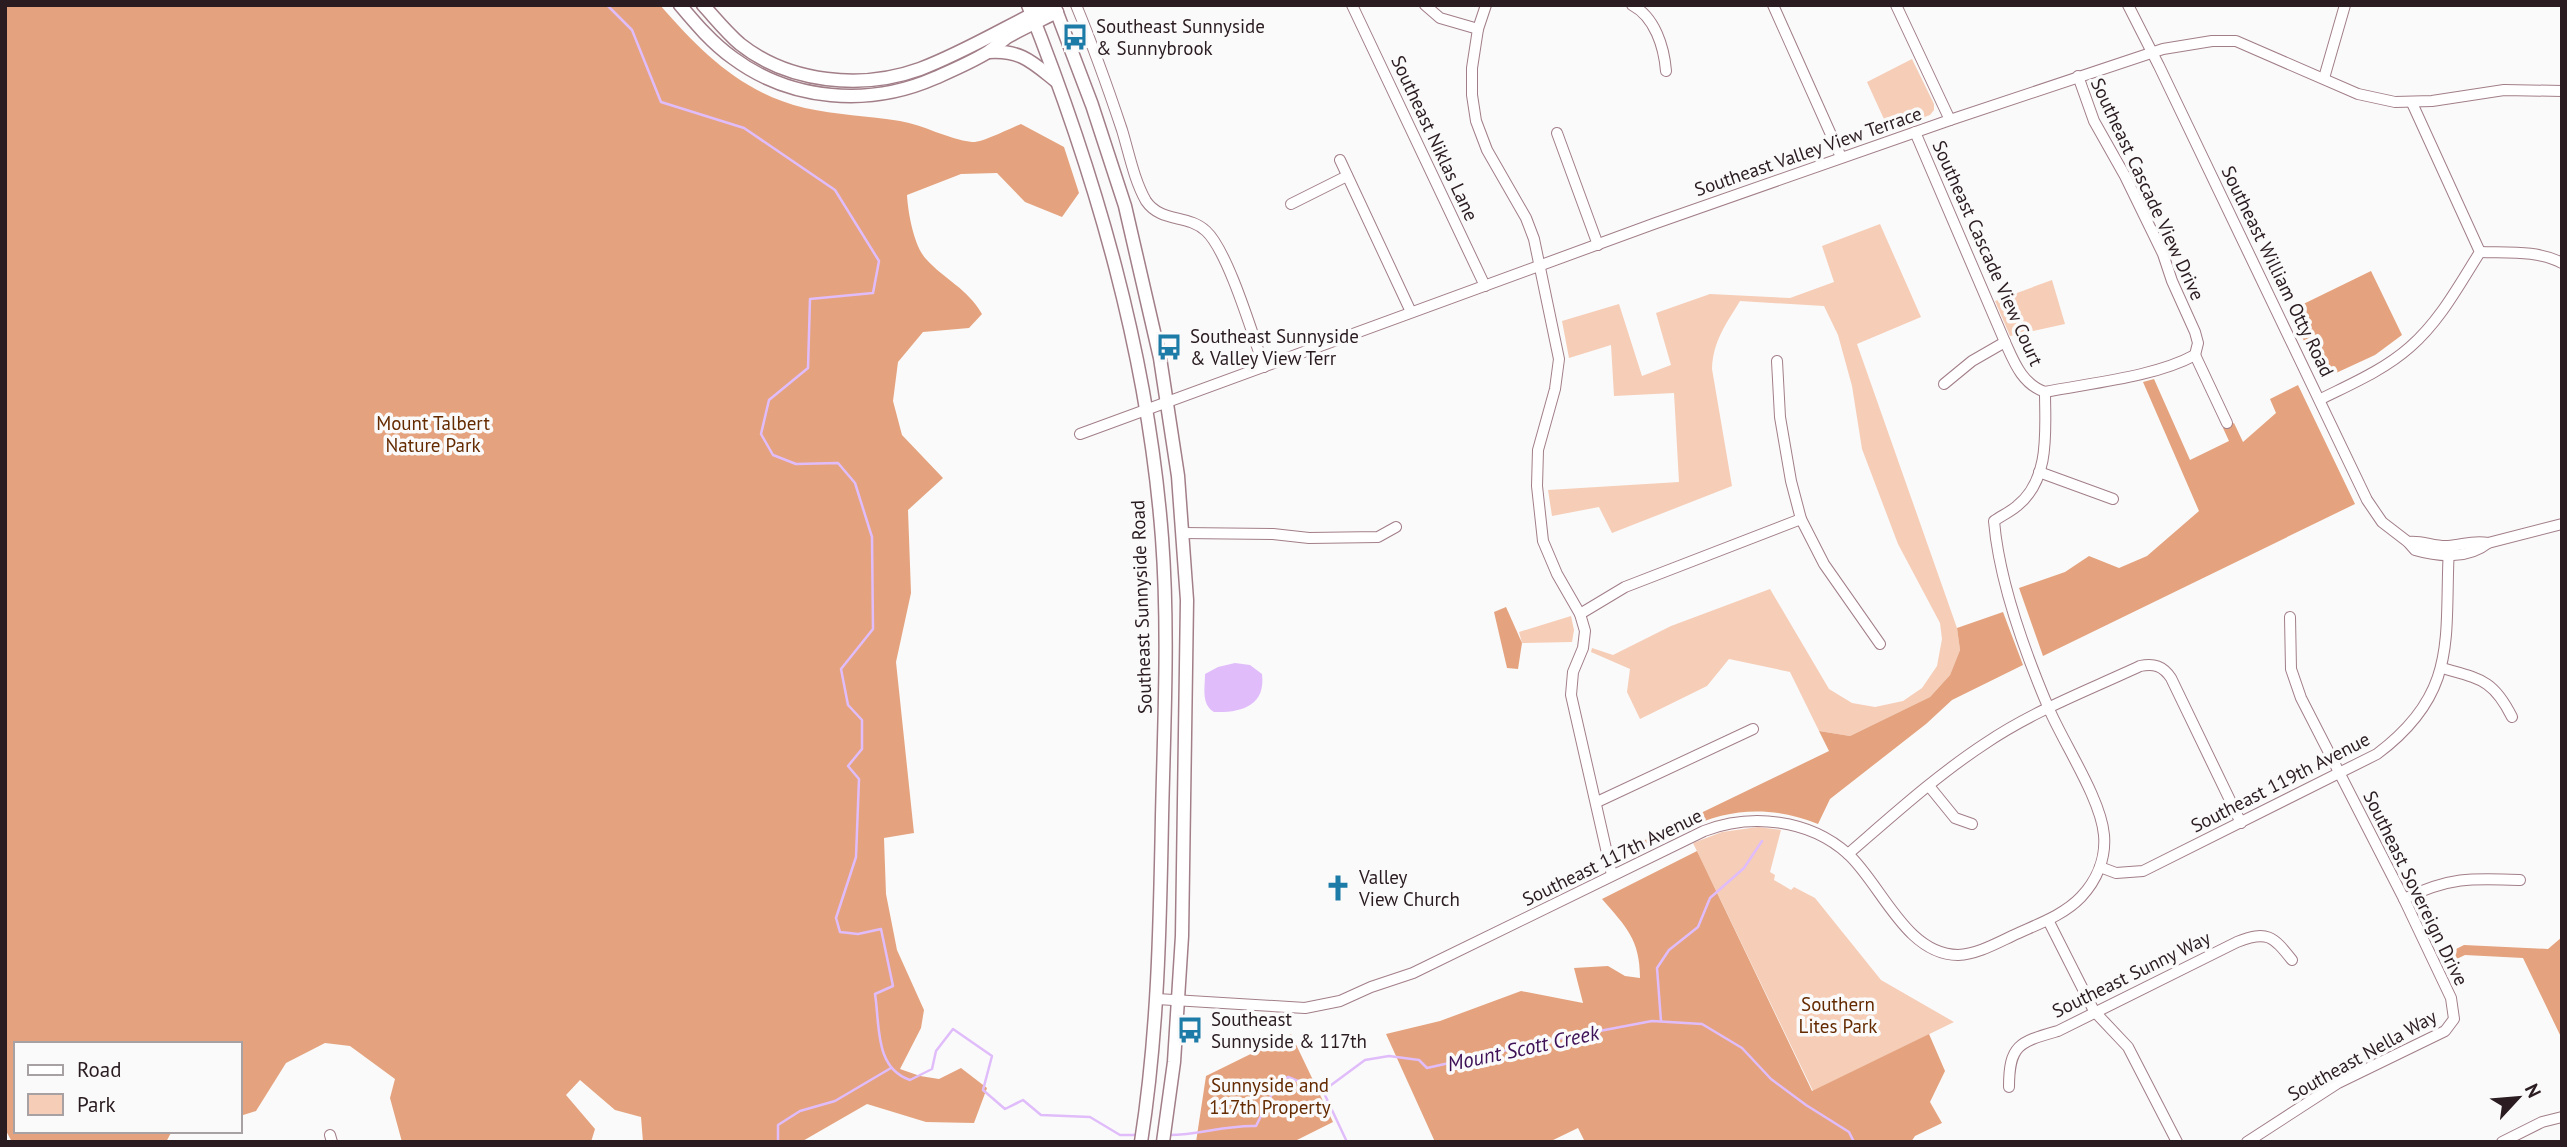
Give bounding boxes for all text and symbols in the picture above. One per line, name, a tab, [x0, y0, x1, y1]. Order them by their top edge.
place label: Southeast Sunnyside & Sunnybrook	[1096, 14, 1265, 60]
bus stop icon: Southeast Sunnyside & Sunnybrook	[1060, 22, 1090, 52]
street label: Southeast Niklas Lane	[1386, 51, 1484, 225]
street label: Southeast Cascade View Drive	[2086, 74, 2210, 304]
street label: Southeast Valley View Terrace	[1691, 101, 1925, 201]
street label: Southeast Cascade View Court	[1927, 137, 2049, 370]
street label: Southeast William Otty Road	[2216, 162, 2340, 380]
place label: Southeast Sunnyside & Valley View Terr	[1190, 324, 1359, 370]
bus stop icon: Southeast Sunnyside & Valley View Terr	[1154, 332, 1184, 362]
park label: Mount Talbert Nature Park	[376, 411, 490, 457]
street label: Southeast Sunnyside Road	[1125, 500, 1157, 714]
street label: Southeast 119th Avenue	[2187, 726, 2373, 838]
street label: Southeast Sovereign Drive	[2358, 787, 2474, 989]
street label: Southeast 117th Avenue	[1518, 803, 1706, 911]
place label: Valley View Church	[1358, 865, 1460, 911]
church icon: Valley View Church	[1323, 873, 1353, 903]
street label: Southeast Sunny Way	[2048, 925, 2214, 1023]
park label: Southern Lites Park	[1799, 992, 1877, 1038]
street label: Southeast Nella Way	[2283, 1004, 2441, 1106]
place label: Southeast Sunnyside & 117th	[1211, 1007, 1367, 1053]
bus stop icon: Southeast Sunnyside & 117th	[1175, 1015, 1205, 1045]
water label: Mount Scott Creek	[1445, 1018, 1603, 1077]
legend	[14, 1042, 242, 1133]
text: Road	[77, 1056, 121, 1083]
north arrow	[2483, 1063, 2553, 1133]
park label: Sunnyside and 117th Property	[1209, 1073, 1331, 1119]
text: N	[2520, 1080, 2547, 1101]
text: Park	[77, 1091, 116, 1118]

